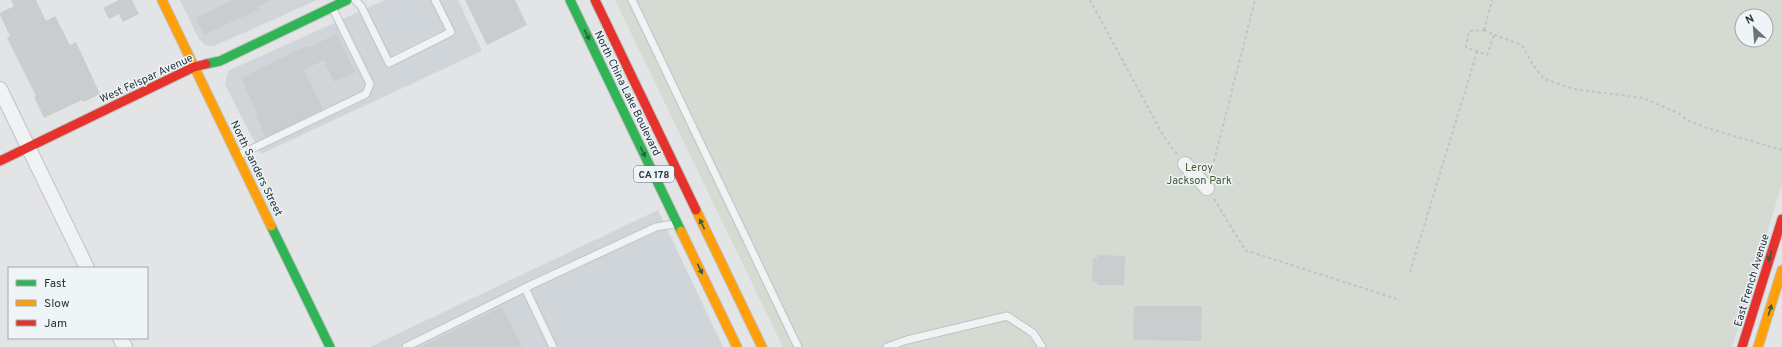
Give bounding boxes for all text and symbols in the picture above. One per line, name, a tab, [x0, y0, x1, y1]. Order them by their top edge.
north arrow	[1734, 8, 1774, 48]
text: N	[1743, 12, 1757, 28]
one-way arrow	[584, 29, 590, 41]
street label: North China Lake Boulevard	[591, 29, 664, 158]
street label: West Felspar Avenue	[98, 51, 195, 107]
street label: North Sanders Street	[227, 118, 285, 218]
one-way arrow	[640, 147, 646, 158]
park label: Leroy Jackson Park	[1166, 161, 1232, 188]
road number: CA 178	[634, 166, 674, 182]
one-way arrow	[699, 218, 705, 229]
street label: East French Avenue	[1731, 232, 1773, 328]
one-way arrow	[1767, 251, 1773, 263]
one-way arrow	[697, 264, 703, 275]
legend	[8, 267, 148, 339]
text: Fast	[44, 276, 66, 292]
text: Slow	[44, 296, 70, 312]
one-way arrow	[1767, 303, 1773, 315]
text: Jam	[44, 316, 67, 332]

